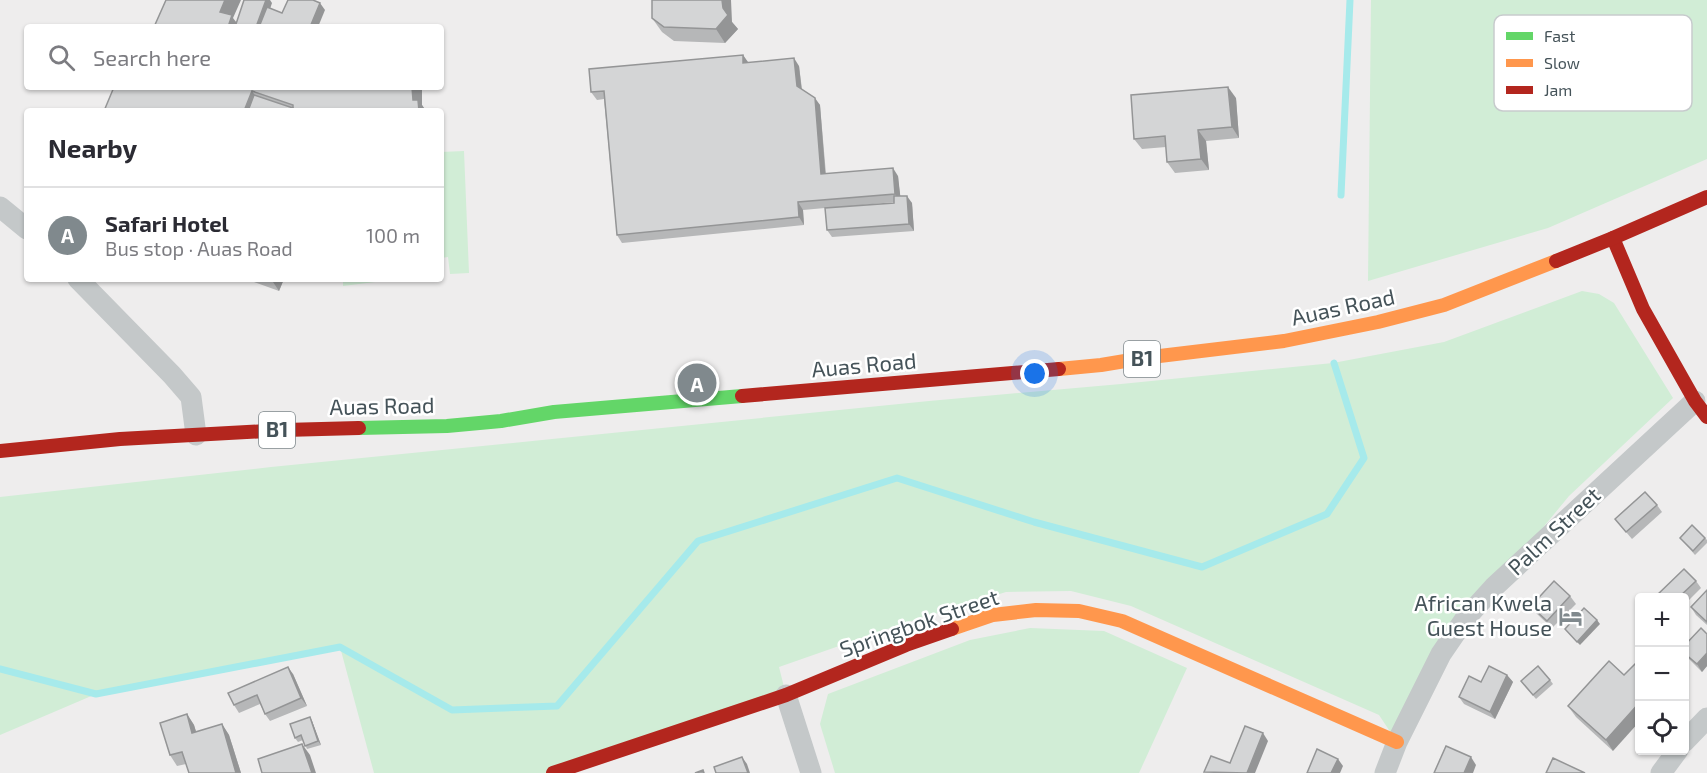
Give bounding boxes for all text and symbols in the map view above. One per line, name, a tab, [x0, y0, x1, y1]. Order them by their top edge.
legend	[1494, 15, 1692, 111]
search box	[24, 24, 444, 90]
text: Fast	[1544, 26, 1575, 45]
icon: search	[45, 41, 78, 74]
text: Search here	[93, 44, 211, 70]
text: Slow	[1544, 53, 1580, 72]
text: Jam	[1544, 80, 1572, 99]
text: Nearby	[48, 132, 137, 163]
text: Safari Hotel	[105, 210, 229, 236]
text: A	[61, 223, 74, 247]
text: 100 m	[366, 223, 420, 247]
text: Bus stop · Auas Road	[105, 236, 293, 260]
street label: Auas Road	[1289, 282, 1397, 330]
road number: B1	[1124, 341, 1160, 377]
street label: Auas Road	[810, 346, 917, 382]
your location	[1020, 359, 1049, 388]
pin: A	[678, 360, 716, 406]
street label: Auas Road	[329, 391, 435, 419]
road number: B1	[259, 412, 295, 448]
street label: Palm Street	[1502, 481, 1605, 580]
street label: Springbok Street	[836, 583, 1002, 661]
place label: African Kwela Guest House	[1414, 589, 1552, 640]
map controls	[1635, 593, 1689, 755]
button: +	[1635, 593, 1689, 647]
hotel icon: African Kwela Guest House	[1557, 603, 1583, 629]
button: −	[1635, 647, 1689, 701]
button: locate	[1635, 701, 1689, 755]

